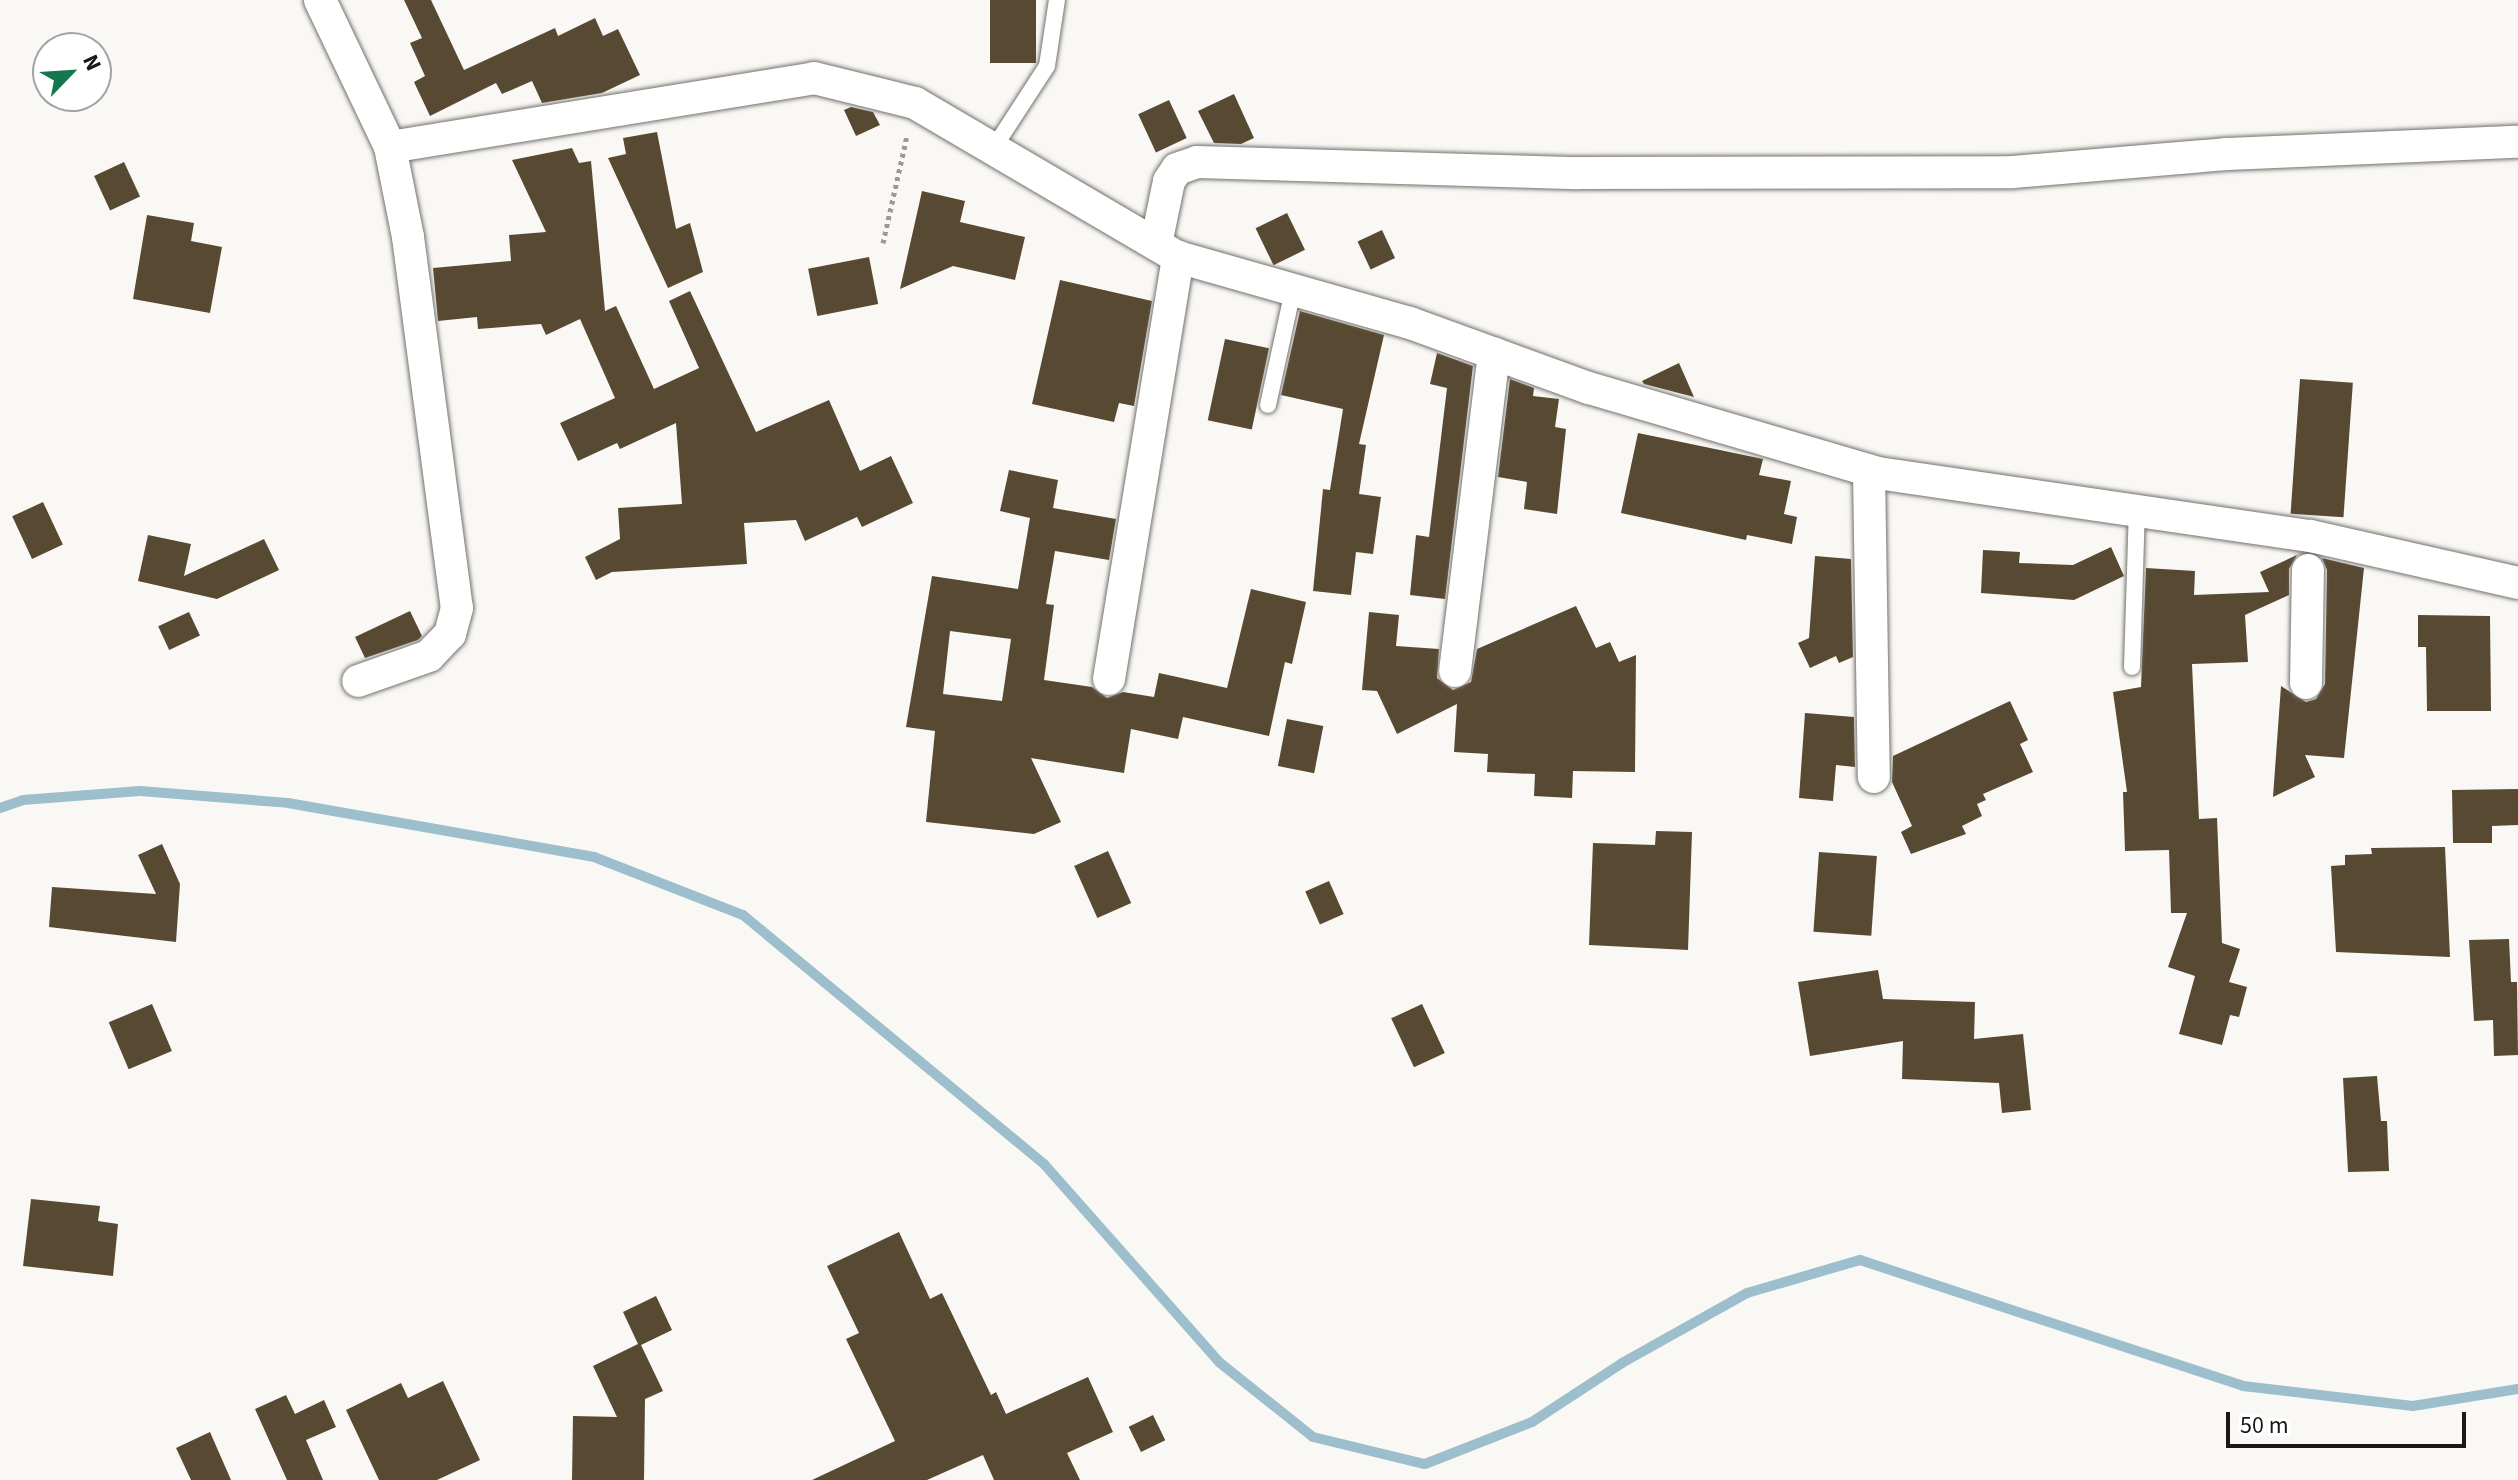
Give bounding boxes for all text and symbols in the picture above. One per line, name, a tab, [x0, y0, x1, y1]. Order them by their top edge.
north arrow	[32, 32, 112, 112]
text: N	[74, 49, 110, 76]
scale bar	[2230, 1396, 2470, 1446]
text: 50 m	[2240, 1408, 2289, 1443]

